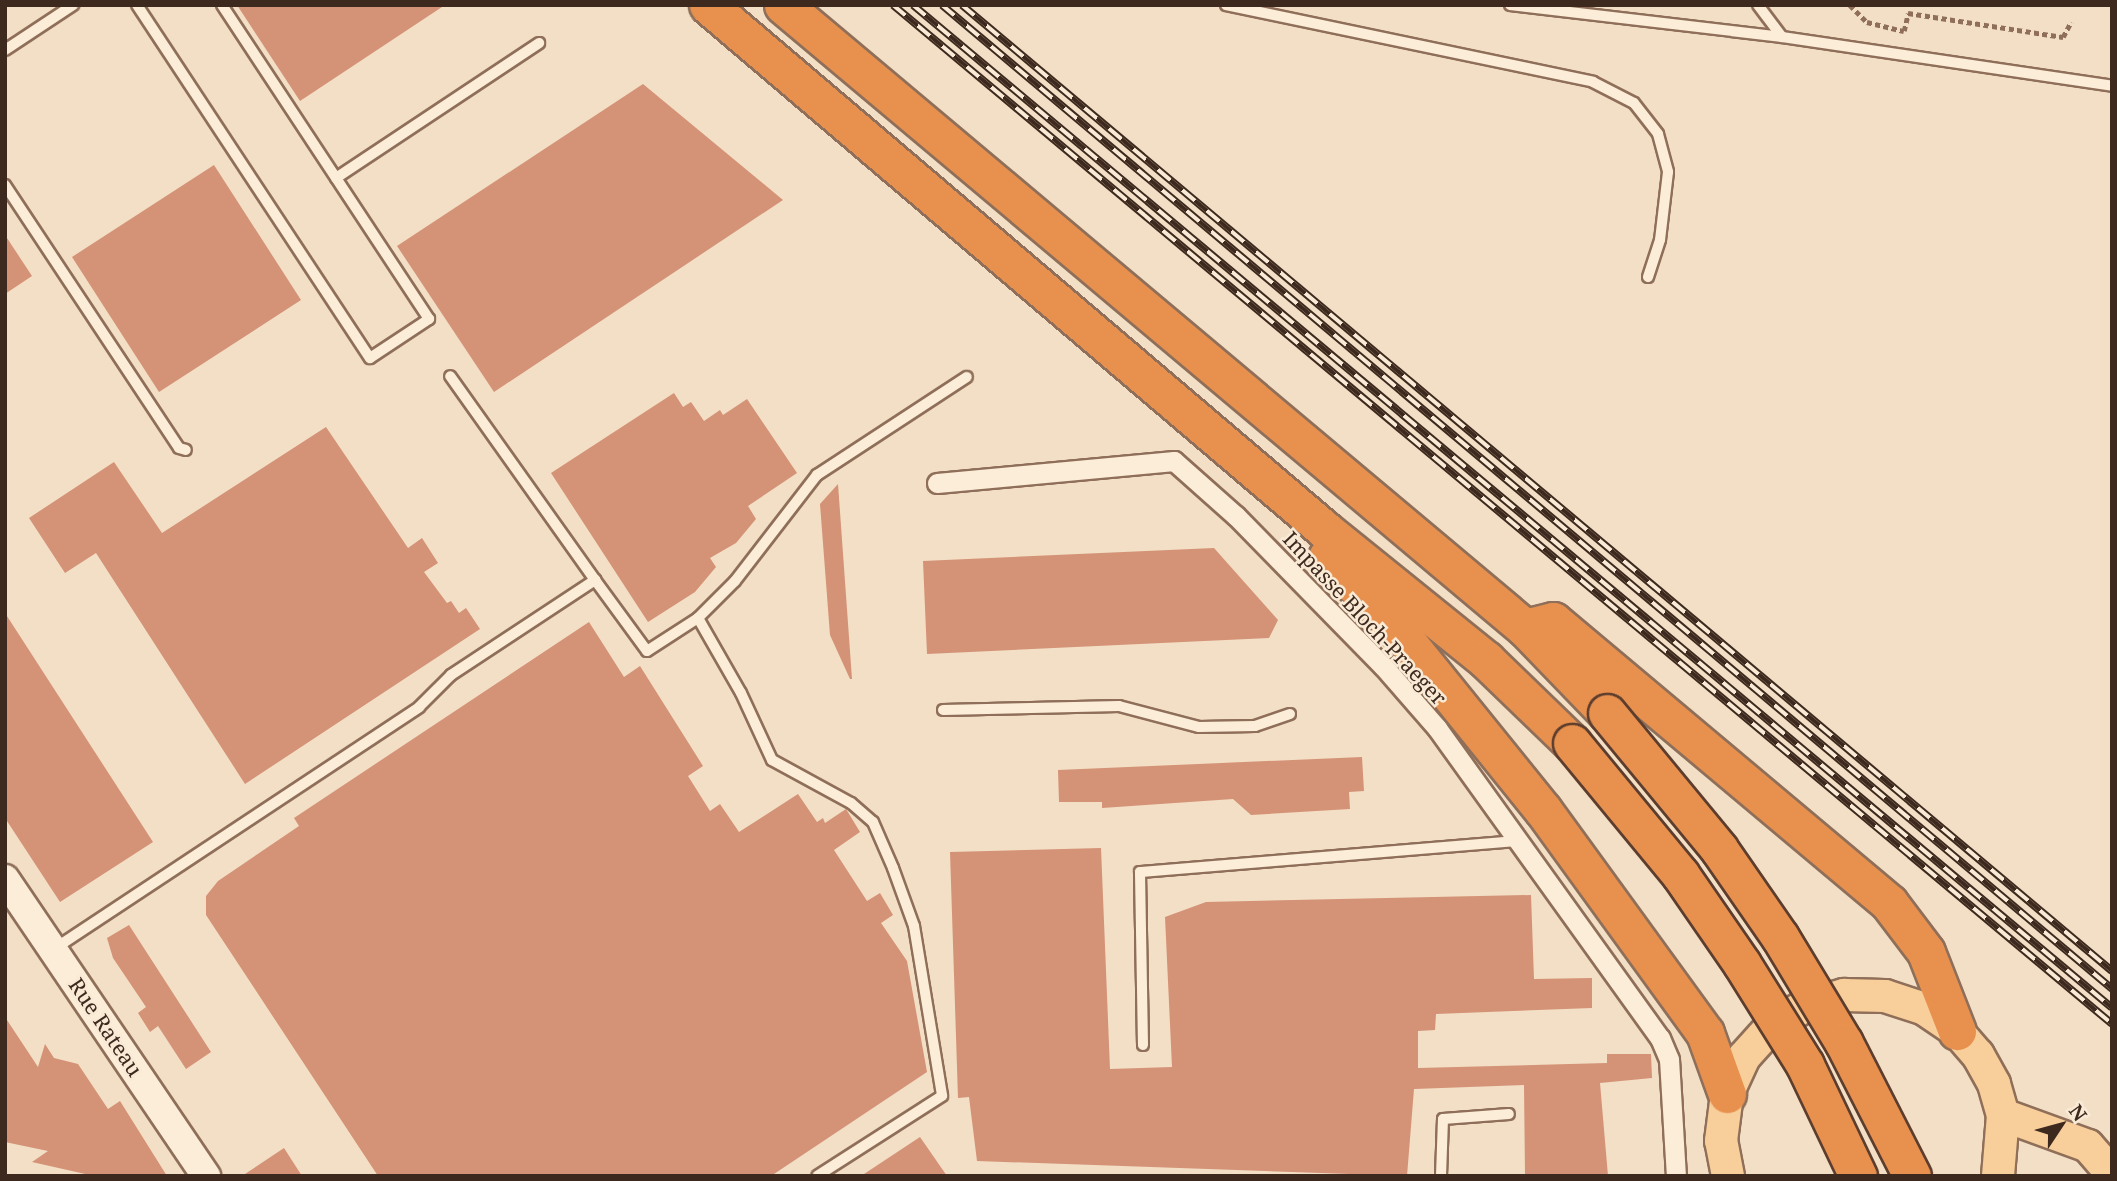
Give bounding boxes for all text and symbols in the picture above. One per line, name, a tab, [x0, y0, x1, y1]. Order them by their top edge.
street label: Impasse Bloch-Praeger	[1278, 526, 1452, 710]
street label: Rue Rateau	[64, 973, 148, 1081]
north arrow	[2026, 1090, 2096, 1160]
text: N	[2063, 1099, 2093, 1126]

